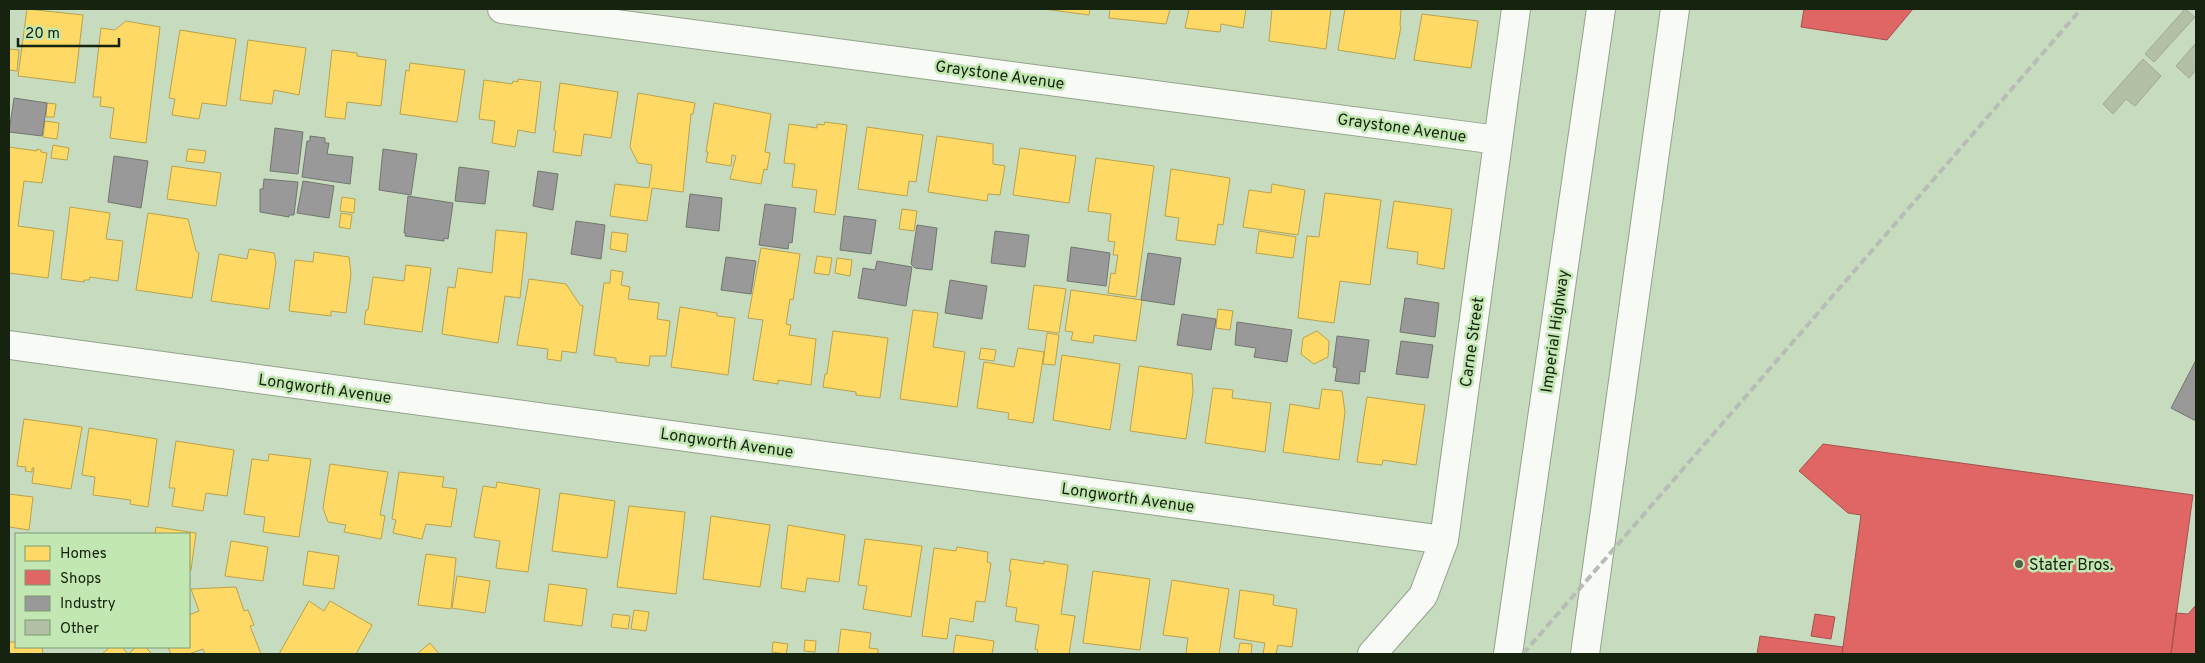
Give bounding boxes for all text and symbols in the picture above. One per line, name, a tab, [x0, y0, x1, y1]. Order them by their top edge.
scale bar	[18, 15, 119, 47]
text: 20 m	[25, 25, 60, 44]
street label: Graystone Avenue	[934, 57, 1065, 95]
street label: Graystone Avenue	[1336, 110, 1467, 148]
street label: Imperial Highway	[1537, 268, 1575, 394]
street label: Carne Street	[1457, 296, 1489, 389]
street label: Longworth Avenue	[257, 371, 392, 409]
street label: Longworth Avenue	[659, 425, 794, 463]
street label: Longworth Avenue	[1060, 480, 1195, 518]
legend	[15, 533, 190, 648]
text: Homes	[60, 545, 107, 564]
place label: Stater Bros.	[2029, 556, 2113, 576]
marker: Stater Bros.	[2013, 558, 2025, 570]
text: Shops	[60, 570, 101, 589]
text: Industry	[60, 595, 116, 614]
text: Other	[60, 620, 99, 639]

